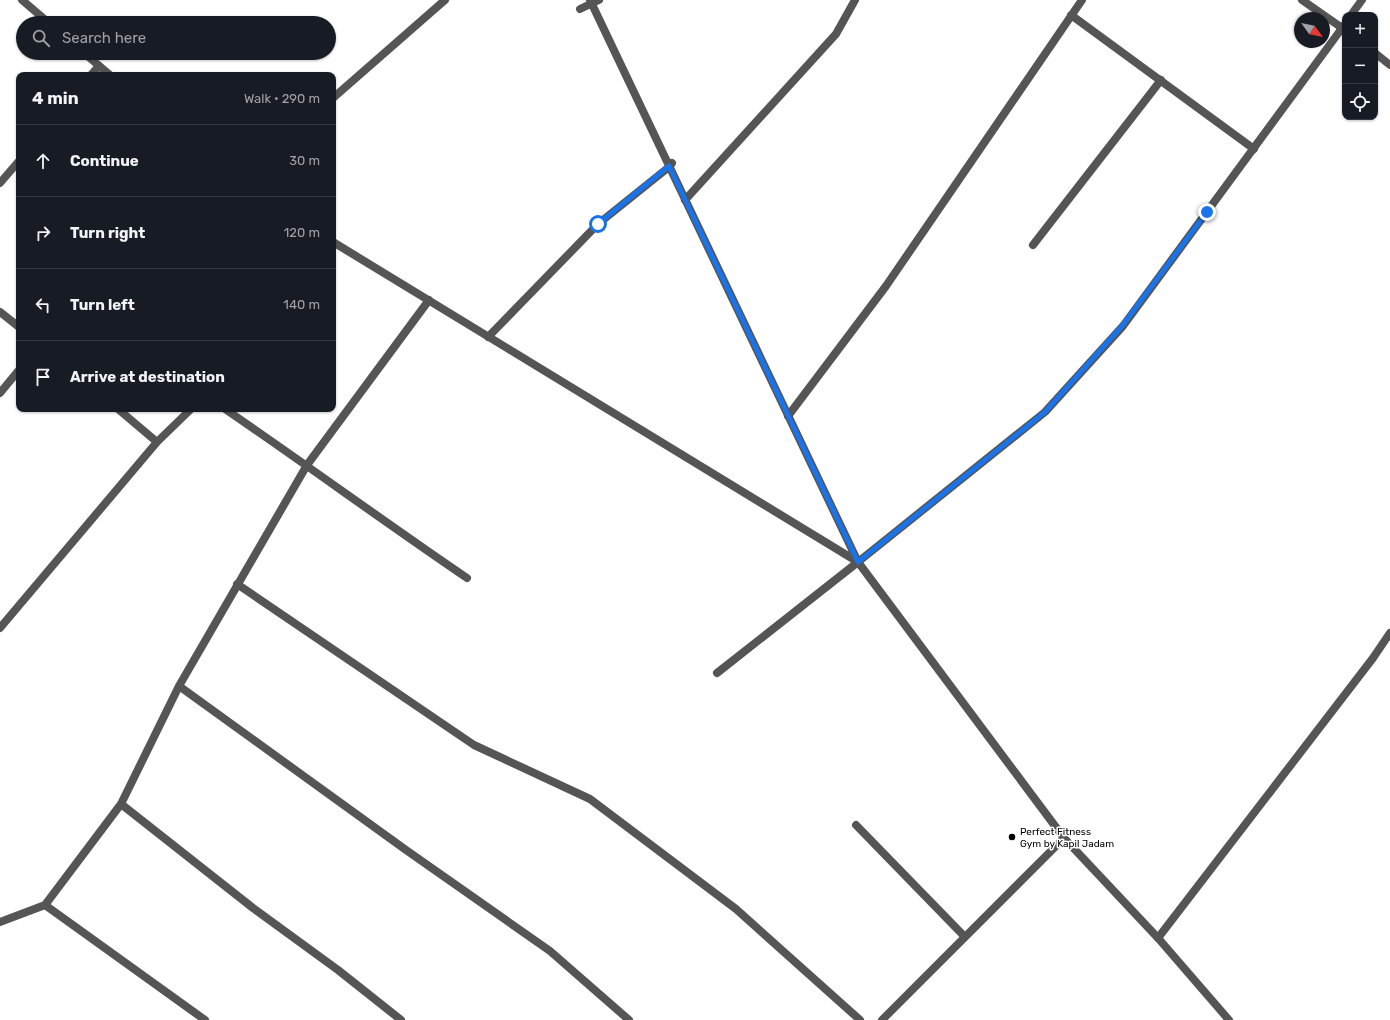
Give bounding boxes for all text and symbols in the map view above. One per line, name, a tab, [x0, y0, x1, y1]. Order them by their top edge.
north arrow	[1294, 12, 1330, 48]
map controls	[1342, 12, 1378, 120]
button: +	[1342, 12, 1378, 48]
search box	[16, 16, 336, 60]
icon: search	[30, 27, 52, 49]
text: Search here	[62, 29, 146, 47]
button: −	[1342, 48, 1378, 84]
button: locate	[1342, 84, 1378, 120]
text: 4 min	[32, 88, 79, 108]
text: Walk · 290 m	[244, 91, 320, 106]
icon: ahead	[32, 150, 54, 172]
text: Continue	[70, 152, 139, 170]
text: 30 m	[289, 153, 320, 168]
route end	[1198, 203, 1216, 221]
route start	[589, 215, 607, 233]
icon: right	[32, 222, 54, 244]
text: Turn right	[70, 224, 145, 242]
text: 120 m	[284, 225, 320, 240]
icon: left	[32, 294, 54, 316]
text: Turn left	[70, 296, 135, 314]
text: 140 m	[283, 297, 320, 312]
icon: arrive	[32, 366, 54, 388]
text: Arrive at destination	[70, 368, 225, 386]
place label: Perfect Fitness Gym by Kapil Jadam	[1020, 826, 1114, 850]
marker: Perfect Fitness Gym by Kapil Jadam	[1007, 832, 1017, 842]

